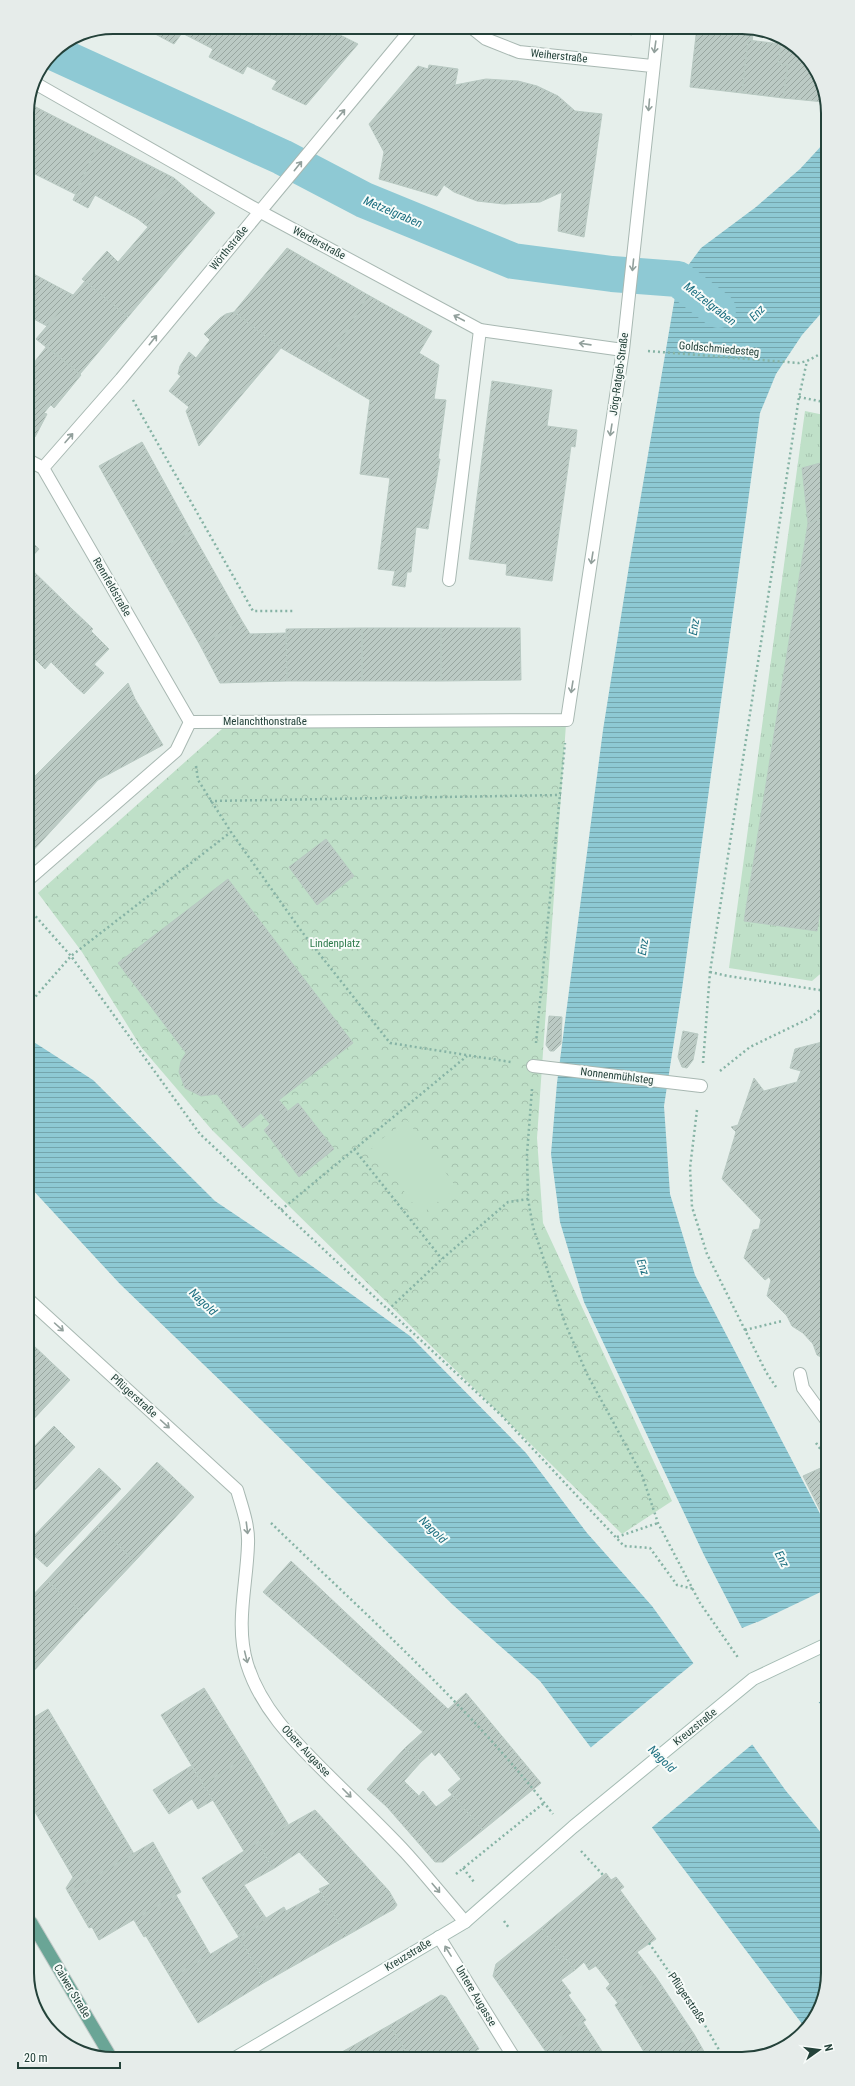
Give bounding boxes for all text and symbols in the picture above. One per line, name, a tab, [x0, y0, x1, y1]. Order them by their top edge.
one-way arrow	[651, 40, 659, 53]
street label: Weiherstraße	[530, 47, 588, 65]
one-way arrow	[645, 98, 652, 111]
one-way arrow	[337, 108, 346, 119]
one-way arrow	[294, 160, 303, 171]
water label: Metzelgraben	[362, 193, 425, 231]
street label: Wörthstraße	[207, 223, 251, 273]
street label: Werderstraße	[290, 224, 348, 262]
one-way arrow	[629, 258, 637, 271]
water label: Metzelgraben	[681, 279, 739, 329]
water label: Enz	[746, 302, 768, 324]
one-way arrow	[453, 314, 465, 322]
street label: Jörg-Ratgeb-Straße	[607, 332, 631, 416]
one-way arrow	[149, 334, 158, 345]
street label: Goldschmiedesteg	[678, 339, 760, 359]
one-way arrow	[579, 340, 592, 348]
one-way arrow	[607, 423, 615, 436]
one-way arrow	[64, 433, 73, 444]
one-way arrow	[588, 552, 596, 565]
street label: Rennfeldstraße	[90, 555, 134, 619]
water label: Enz	[686, 617, 702, 636]
one-way arrow	[568, 680, 576, 693]
street label: Melanchthonstraße	[223, 715, 307, 728]
park label: Lindenplatz	[310, 937, 360, 950]
water label: Enz	[635, 937, 651, 956]
street label: Nonnenmühlsteg	[580, 1065, 654, 1087]
water label: Enz	[634, 1257, 653, 1278]
water label: Nagold	[186, 1286, 220, 1319]
one-way arrow	[54, 1323, 64, 1332]
street label: Pflügerstraße	[108, 1372, 160, 1420]
one-way arrow	[160, 1420, 170, 1429]
water label: Nagold	[416, 1513, 450, 1547]
one-way arrow	[243, 1521, 251, 1534]
water label: Enz	[772, 1548, 792, 1570]
one-way arrow	[242, 1650, 250, 1663]
street label: Kreuzstraße	[671, 1706, 719, 1748]
street label: Obere Augasse	[279, 1723, 333, 1779]
water label: Nagold	[645, 1742, 679, 1776]
one-way arrow	[342, 1788, 352, 1798]
one-way arrow	[431, 1882, 440, 1893]
street label: Kreuzstraße	[382, 1936, 434, 1974]
one-way arrow	[444, 1945, 452, 1957]
street label: Calwer Straße	[51, 1962, 93, 2020]
street label: Untere Augasse	[453, 1963, 499, 2029]
street label: Pflügerstraße	[665, 1970, 709, 2026]
north arrow	[799, 2030, 839, 2070]
text: N	[821, 2043, 835, 2053]
scale bar	[18, 2044, 120, 2070]
text: 20 m	[24, 2051, 48, 2065]

